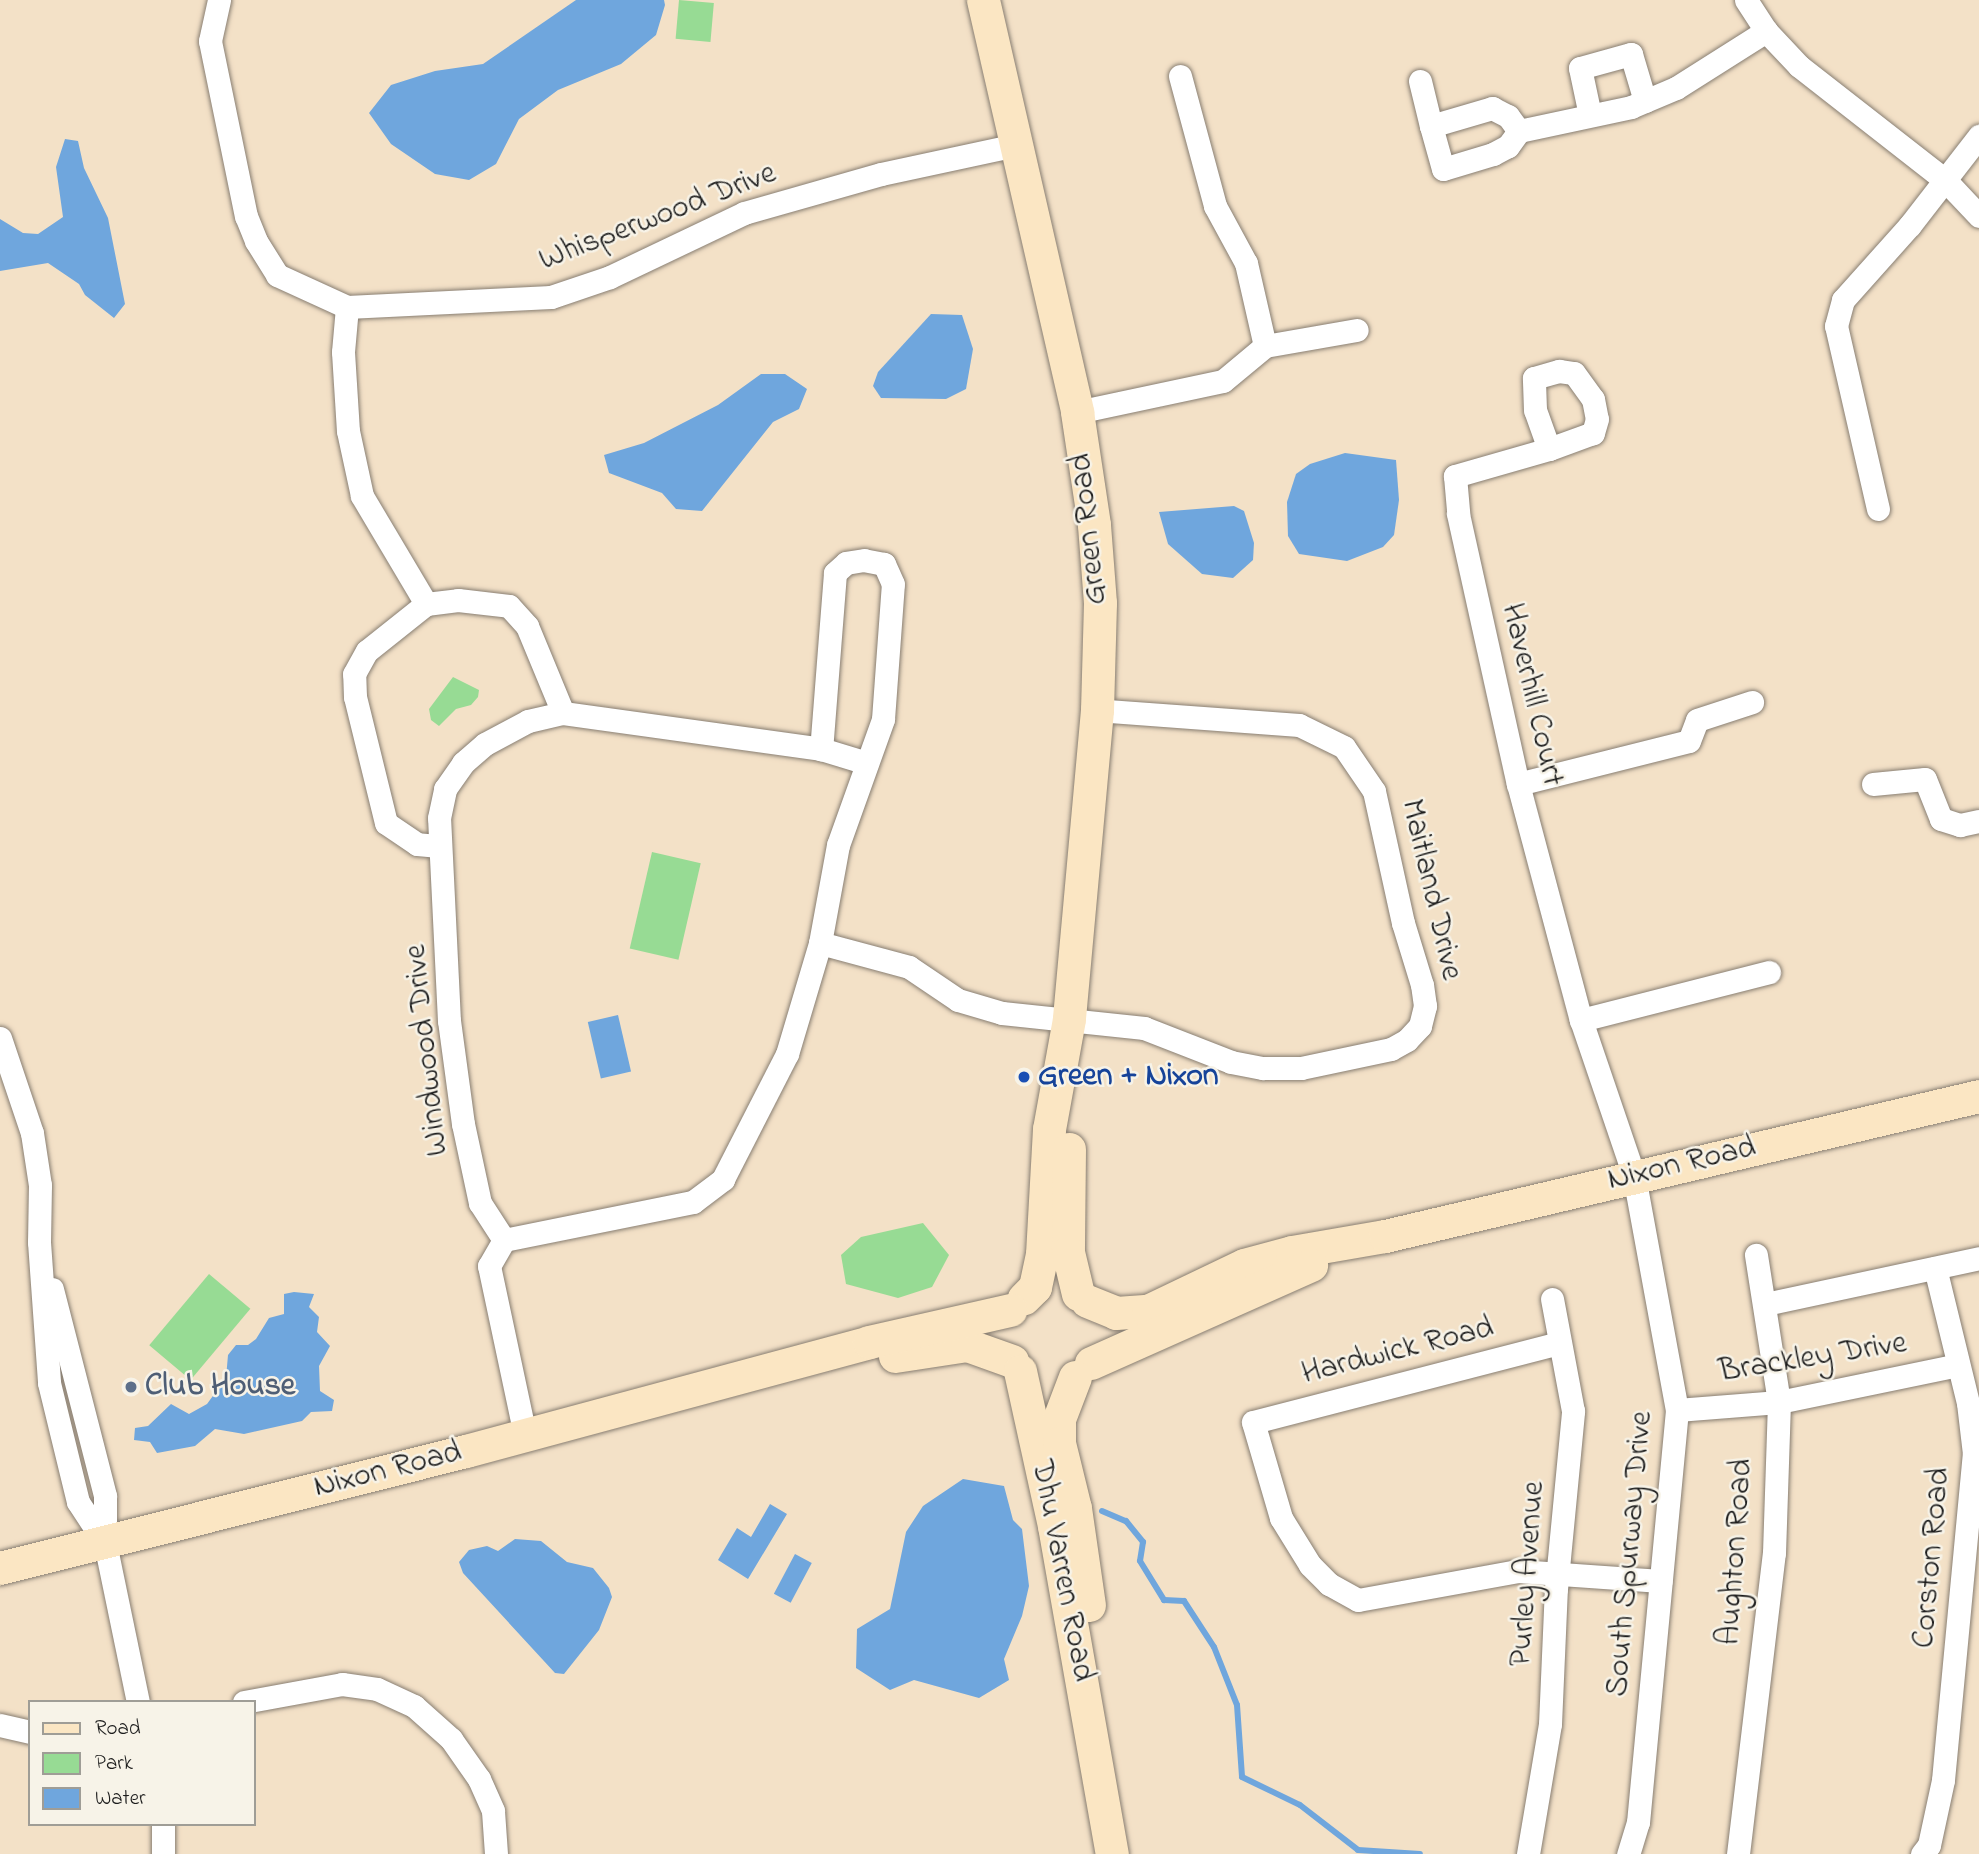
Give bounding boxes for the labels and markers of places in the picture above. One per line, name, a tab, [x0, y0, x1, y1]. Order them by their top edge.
place label: Green + Nixon	[1038, 1058, 1219, 1096]
marker: Green + Nixon	[1016, 1069, 1032, 1085]
place label: Club House	[145, 1368, 295, 1406]
marker: Club House	[123, 1379, 139, 1395]

